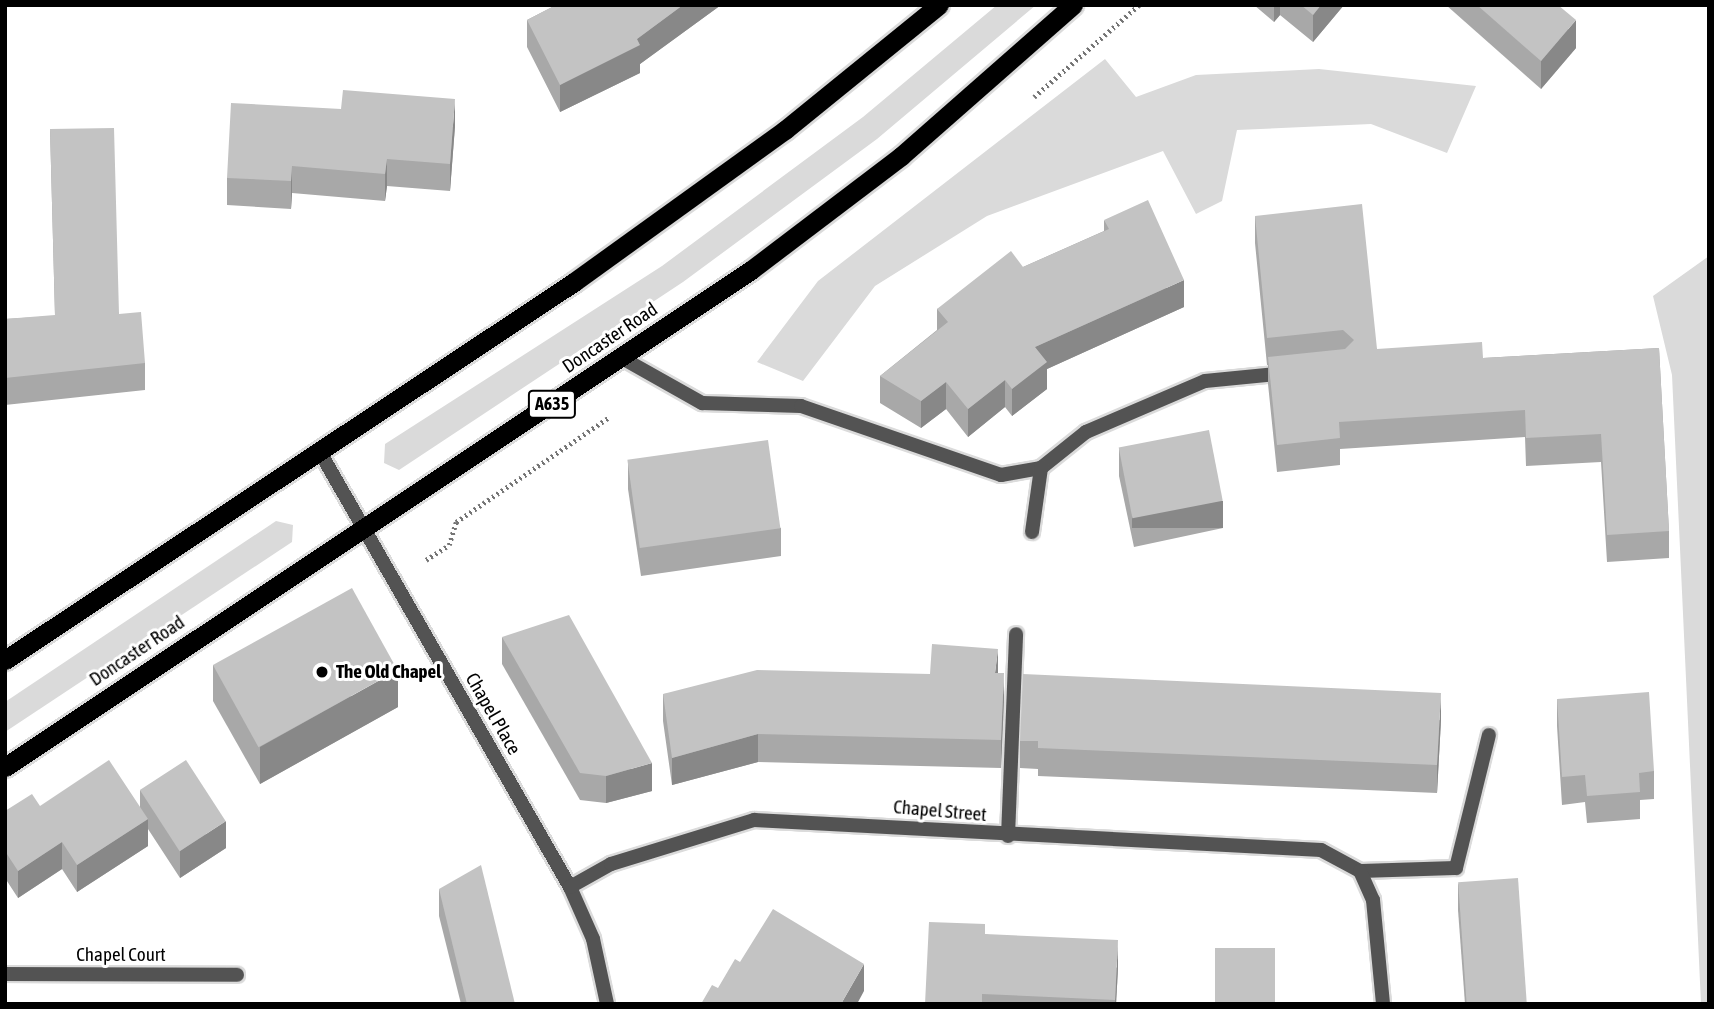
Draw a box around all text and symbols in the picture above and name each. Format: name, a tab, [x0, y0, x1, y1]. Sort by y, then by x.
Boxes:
street label: Doncaster Road	[558, 298, 662, 378]
road number: A635	[528, 390, 576, 418]
street label: Doncaster Road	[85, 611, 189, 691]
place label: The Old Chapel	[336, 661, 441, 683]
marker: The Old Chapel	[314, 664, 330, 680]
street label: Chapel Place	[460, 669, 526, 759]
street label: Chapel Street	[892, 796, 988, 826]
street label: Chapel Court	[76, 944, 166, 966]

